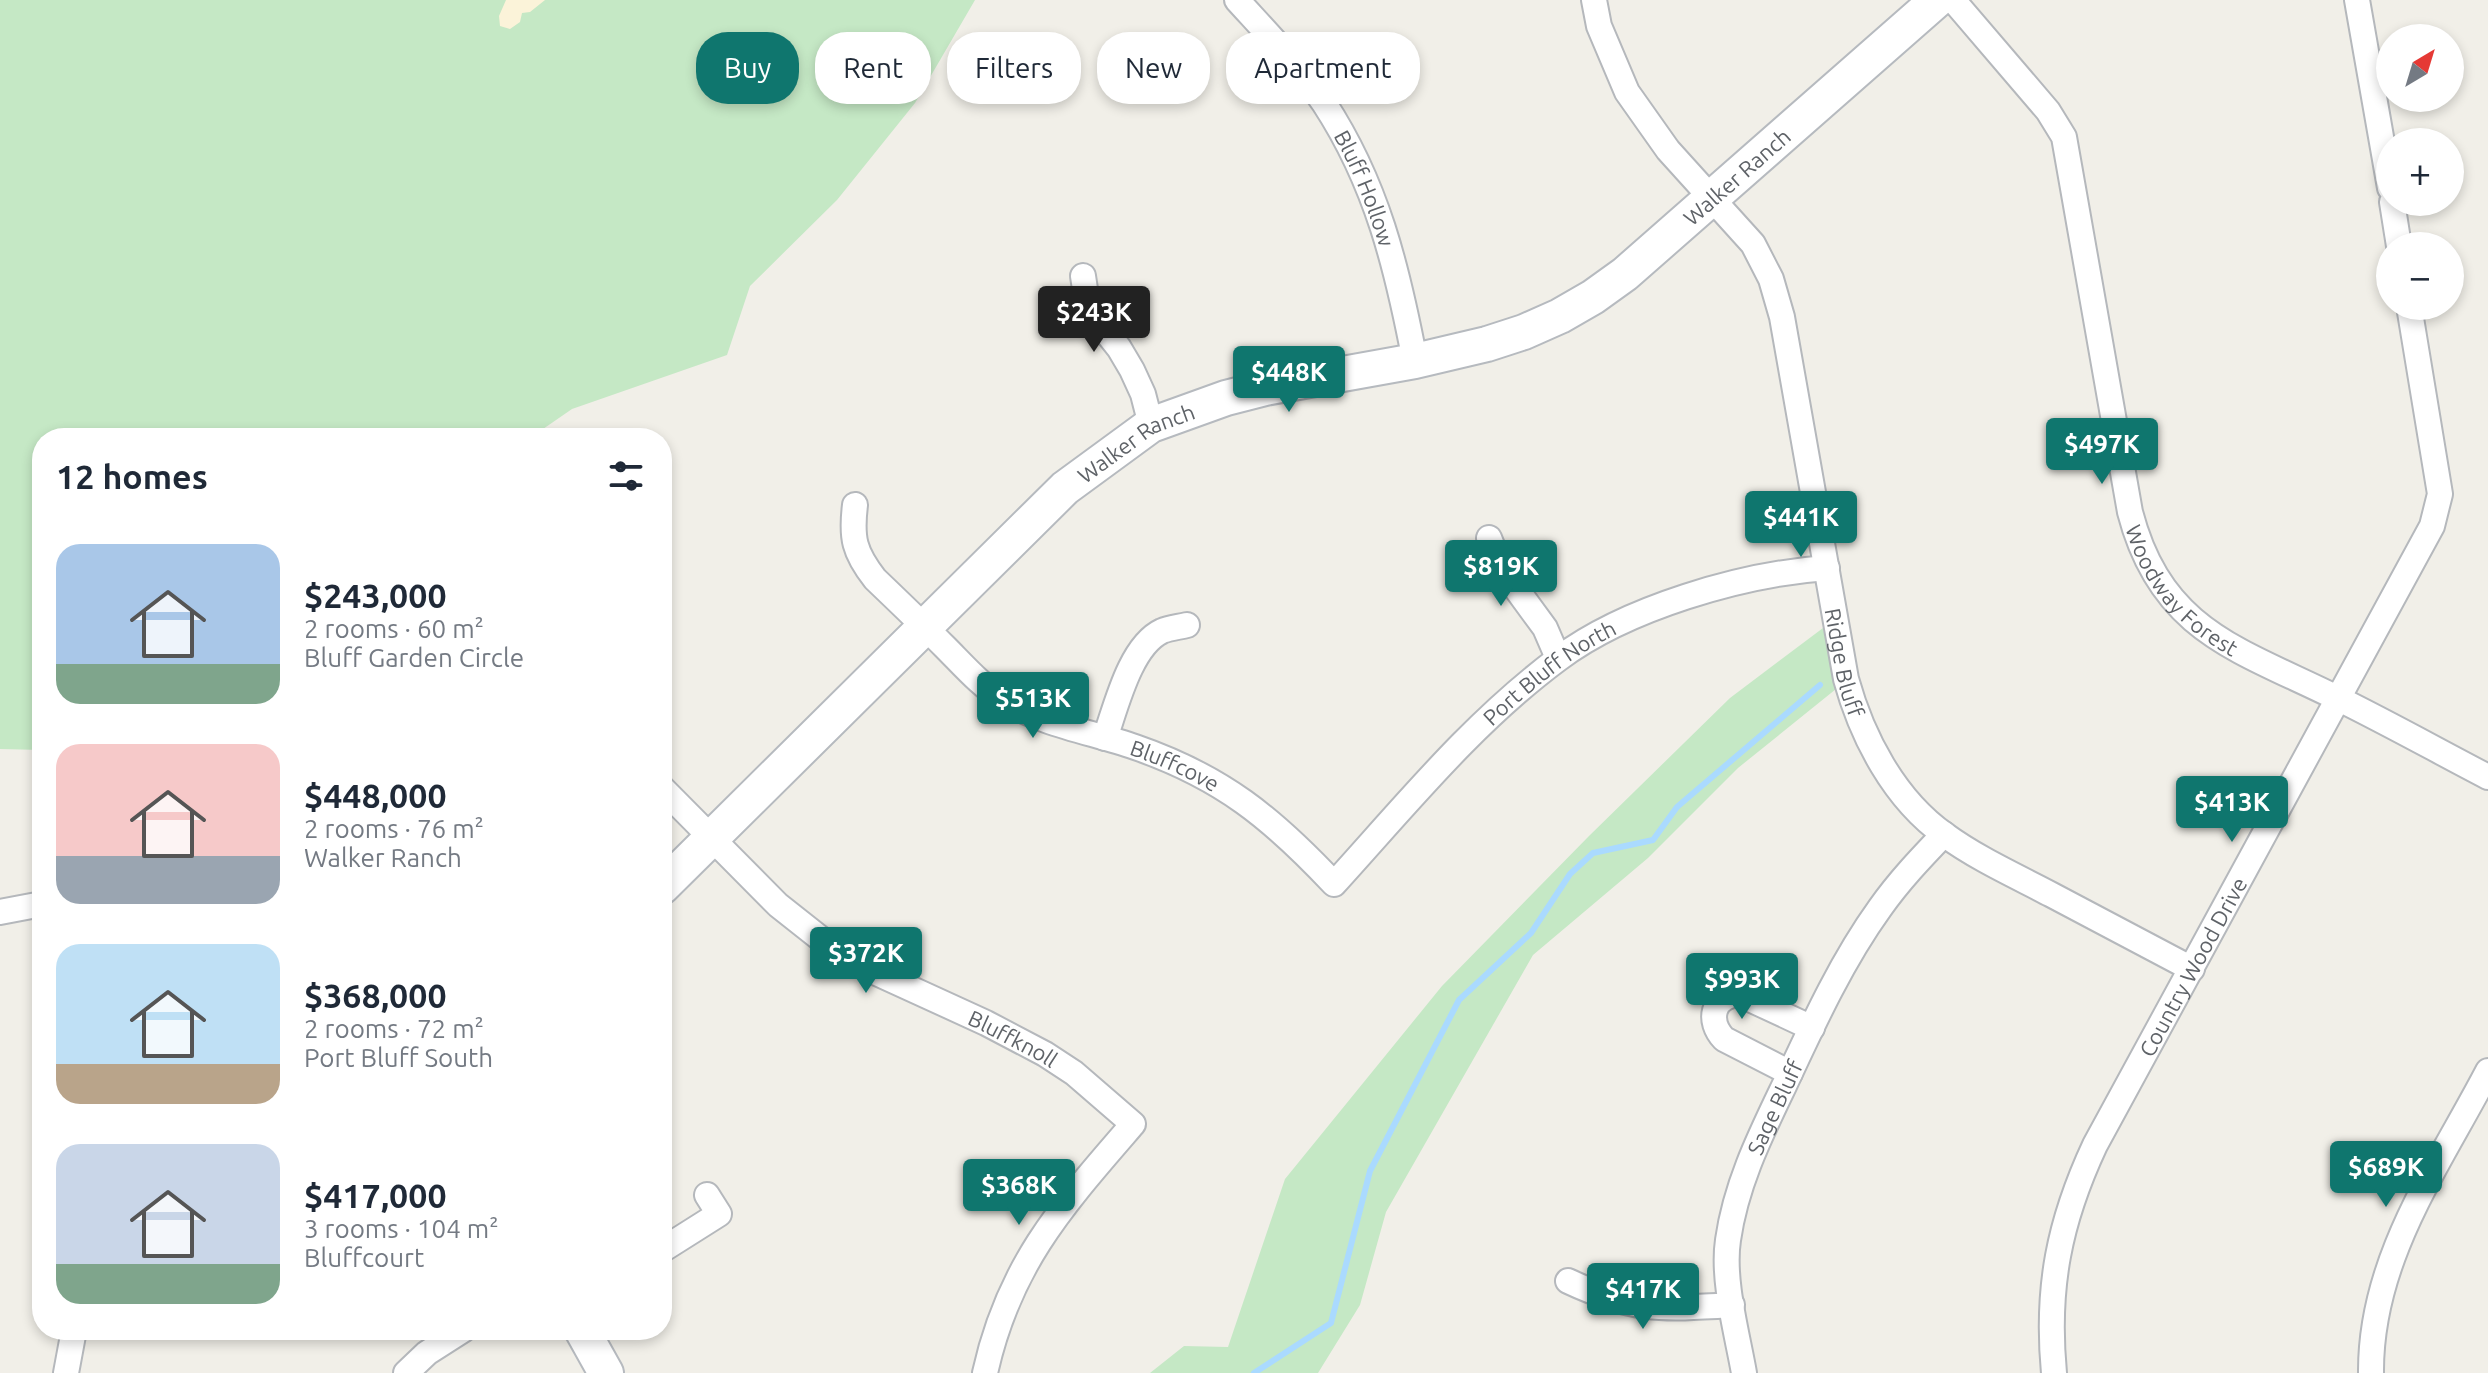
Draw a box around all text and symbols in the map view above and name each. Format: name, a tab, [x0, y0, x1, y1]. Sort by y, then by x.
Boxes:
north arrow	[2376, 24, 2464, 112]
map controls	[2376, 24, 2464, 320]
chip: Buy	[696, 32, 799, 104]
chip: Rent	[815, 32, 931, 104]
chip: Filters	[947, 32, 1081, 104]
chip: New	[1097, 32, 1210, 104]
chip: Apartment	[1226, 32, 1420, 104]
street label: Walker Ranch	[1678, 123, 1795, 230]
street label: Bluff Hollow	[1330, 125, 1400, 249]
button: +	[2376, 128, 2464, 216]
button: −	[2376, 232, 2464, 320]
pin: $243K	[1038, 286, 1150, 354]
text: $243K	[1056, 297, 1132, 326]
pin: $448K	[1233, 346, 1345, 414]
text: $448K	[1251, 357, 1327, 386]
street label: Walker Ranch	[1072, 398, 1198, 487]
pin: $497K	[2046, 418, 2158, 486]
text: $497K	[2064, 429, 2140, 458]
icon: filters	[604, 454, 648, 498]
text: 12 homes	[56, 457, 208, 495]
pin: $441K	[1745, 491, 1857, 559]
text: $441K	[1763, 502, 1839, 531]
street label: Woodway Forest	[2122, 521, 2243, 660]
pin: $819K	[1445, 540, 1557, 608]
text: $819K	[1463, 551, 1539, 580]
icon: home	[120, 576, 216, 672]
text: $243,000	[304, 576, 447, 614]
street label: Ridge Bluff	[1821, 606, 1870, 720]
text: 2 rooms · 60 m²	[304, 614, 484, 643]
street label: Port Bluff North	[1477, 614, 1620, 729]
text: Bluff Garden Circle	[304, 643, 524, 672]
pin: $513K	[977, 672, 1089, 740]
text: $513K	[995, 683, 1071, 712]
street label: Bluffcove	[1127, 734, 1224, 796]
icon: home	[120, 776, 216, 872]
text: $448,000	[304, 776, 447, 814]
pin: $413K	[2176, 776, 2288, 844]
text: $413K	[2194, 787, 2270, 816]
text: 2 rooms · 76 m²	[304, 814, 484, 843]
text: Walker Ranch	[304, 843, 462, 872]
street label: Country Wood Drive	[2133, 873, 2251, 1060]
pin: $372K	[810, 927, 922, 995]
text: $372K	[828, 938, 904, 967]
pin: $993K	[1686, 953, 1798, 1021]
text: $993K	[1704, 964, 1780, 993]
icon: home	[120, 976, 216, 1072]
text: $368,000	[304, 976, 447, 1014]
street label: Bluffknoll	[965, 1004, 1063, 1072]
text: 2 rooms · 72 m²	[304, 1014, 484, 1043]
text: Port Bluff South	[304, 1043, 493, 1072]
street label: Sage Bluff	[1742, 1055, 1807, 1158]
pin: $689K	[2330, 1141, 2442, 1209]
text: $689K	[2348, 1152, 2424, 1181]
pin: $368K	[963, 1159, 1075, 1227]
text: $368K	[981, 1170, 1057, 1199]
icon: home	[120, 1176, 216, 1272]
text: $417,000	[304, 1176, 447, 1214]
text: 3 rooms · 104 m²	[304, 1214, 499, 1243]
text: Bluffcourt	[304, 1243, 424, 1272]
pin: $417K	[1587, 1263, 1699, 1331]
text: $417K	[1605, 1274, 1681, 1303]

